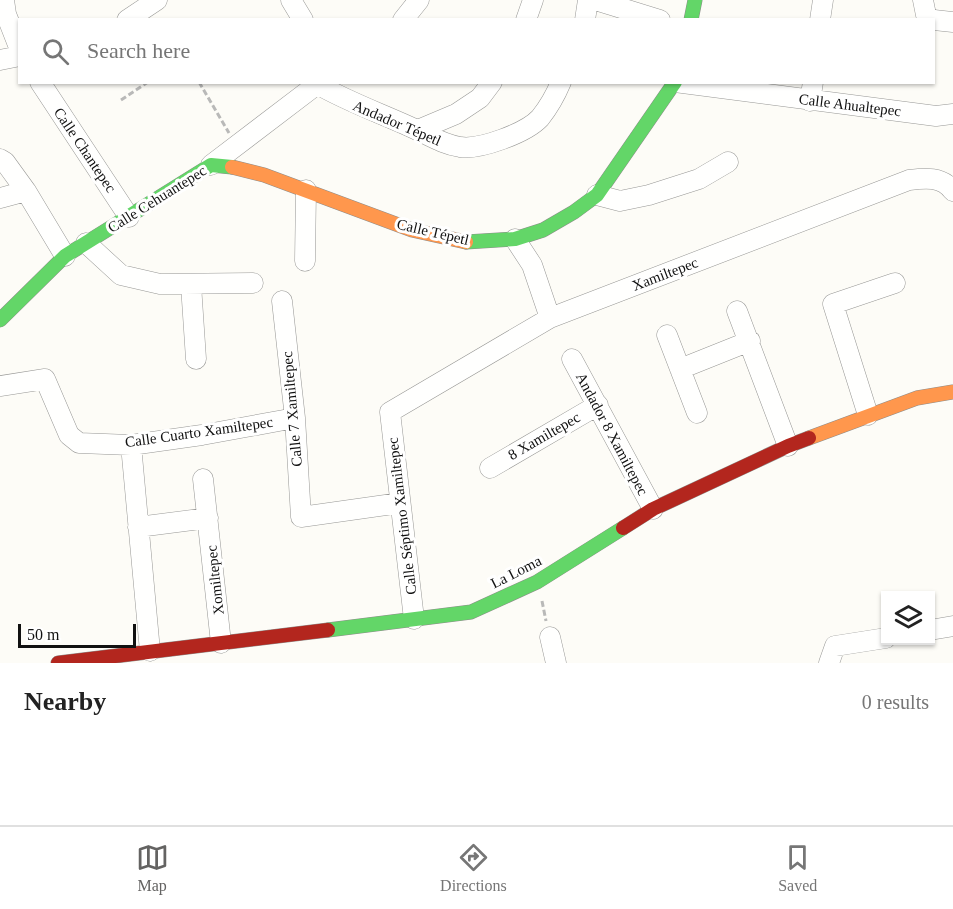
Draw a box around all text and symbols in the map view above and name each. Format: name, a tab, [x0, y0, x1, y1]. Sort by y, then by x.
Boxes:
search box	[18, 18, 935, 84]
icon: search	[39, 35, 72, 68]
text: Search here	[87, 38, 190, 63]
street label: Calle Ahualtepec	[798, 91, 902, 119]
street label: Andador Tépetl	[350, 97, 444, 149]
street label: Calle Chantepec	[51, 105, 119, 196]
street label: Calle Cehuantepec	[105, 162, 209, 236]
street label: Calle Tépetl	[395, 216, 471, 248]
street label: Xamiltepec	[630, 254, 700, 294]
street label: Calle 7 Xamiltepec	[279, 350, 305, 467]
street label: Andador 8 Xamiltepec	[573, 370, 651, 498]
street label: 8 Xamiltepec	[505, 409, 583, 463]
street label: Calle Cuarto Xamiltepec	[124, 414, 274, 450]
street label: Calle Séptimo Xamiltepec	[384, 436, 420, 596]
street label: Xomiltepec	[203, 544, 227, 616]
street label: La Loma	[488, 552, 544, 592]
map controls	[881, 591, 935, 645]
button: layers	[881, 591, 935, 645]
scale bar	[18, 621, 136, 648]
text: 50 m	[27, 626, 59, 643]
text: Nearby	[24, 687, 106, 716]
text: 0 results	[862, 691, 929, 713]
tab: Map	[136, 841, 169, 895]
tab: Directions	[440, 841, 507, 895]
tab: Saved	[778, 841, 817, 895]

